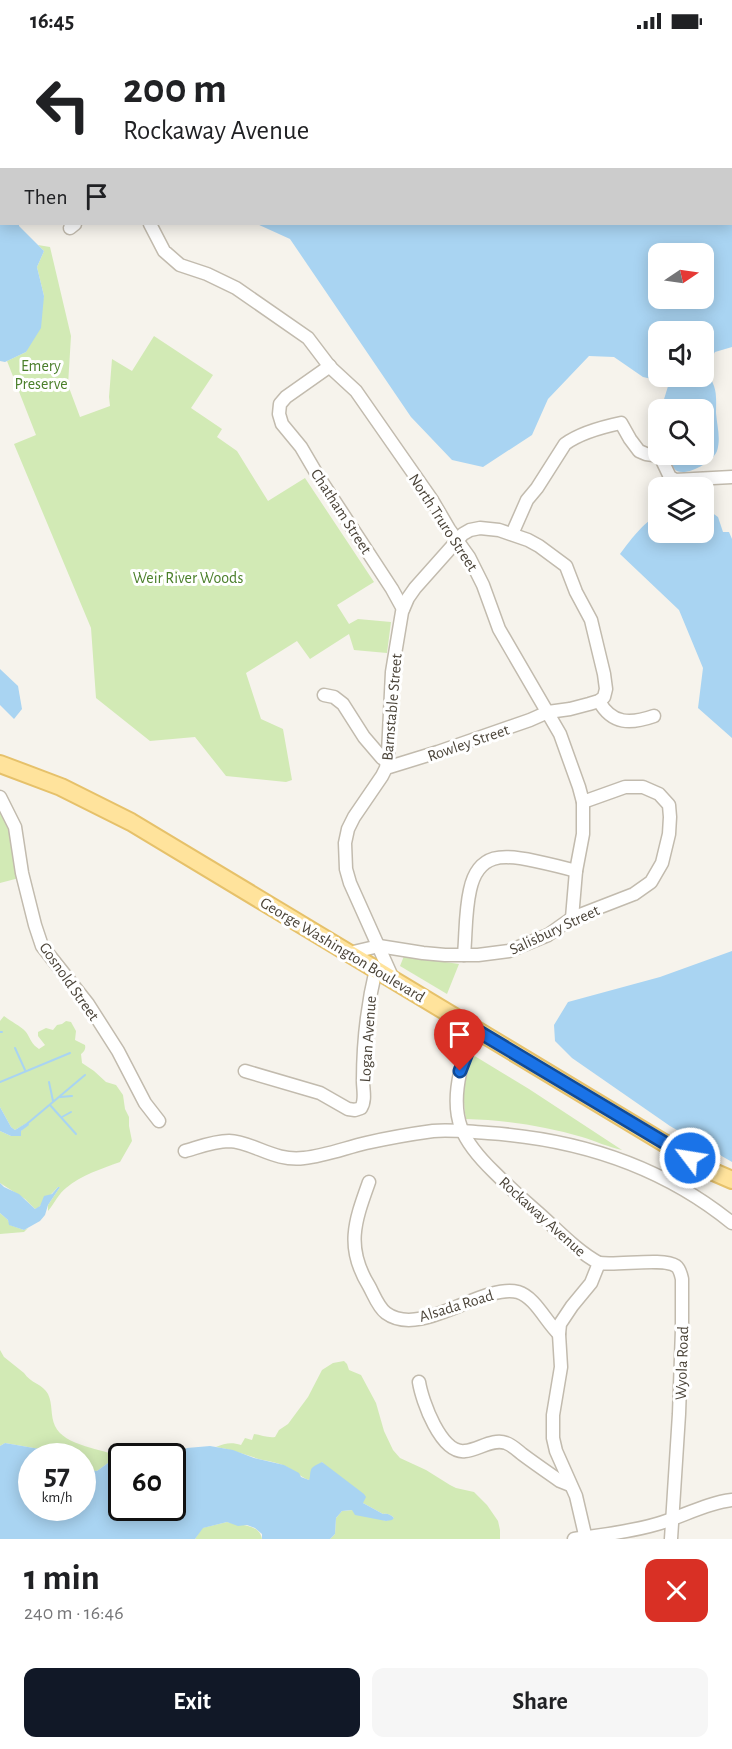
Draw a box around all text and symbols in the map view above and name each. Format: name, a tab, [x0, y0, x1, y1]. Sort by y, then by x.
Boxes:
text: 16:45	[30, 10, 74, 32]
icon: left	[24, 66, 102, 144]
text: 200 m	[123, 68, 227, 110]
text: Rockaway Avenue	[123, 117, 309, 144]
icon: arrive	[80, 180, 113, 213]
text: Then	[24, 186, 68, 208]
north arrow	[648, 243, 714, 309]
map controls	[648, 243, 714, 543]
button: sound	[648, 321, 714, 387]
park label: Emery Preserve	[14, 358, 68, 392]
button: search	[648, 399, 714, 465]
street label: Chatham Street	[308, 466, 375, 557]
street label: North Truro Street	[406, 471, 481, 574]
button: layers	[648, 477, 714, 543]
park label: Weir River Woods	[133, 570, 243, 586]
street label: Barnstable Street	[379, 653, 405, 761]
street label: Rowley Street	[425, 722, 512, 765]
street label: George Washington Boulevard	[257, 894, 428, 1005]
street label: Salisbury Street	[507, 902, 602, 959]
street label: Gosnold Street	[36, 939, 102, 1024]
street label: Logan Avenue	[357, 995, 379, 1083]
pin	[434, 1009, 485, 1071]
icon: arrive	[443, 1018, 476, 1051]
position arrow	[658, 1126, 722, 1190]
street label: Rockaway Avenue	[495, 1174, 589, 1260]
street label: Alsada Road	[417, 1287, 495, 1325]
street label: Wyola Road	[673, 1326, 692, 1400]
speed limit sign: 60	[108, 1443, 186, 1521]
text: 57	[44, 1460, 70, 1490]
text: km/h	[42, 1490, 72, 1505]
button: close	[645, 1559, 708, 1622]
text: 1 min	[24, 1560, 100, 1596]
text: 240 m · 16:46	[24, 1603, 124, 1623]
button: Exit	[24, 1668, 360, 1737]
button: Share	[372, 1668, 708, 1737]

